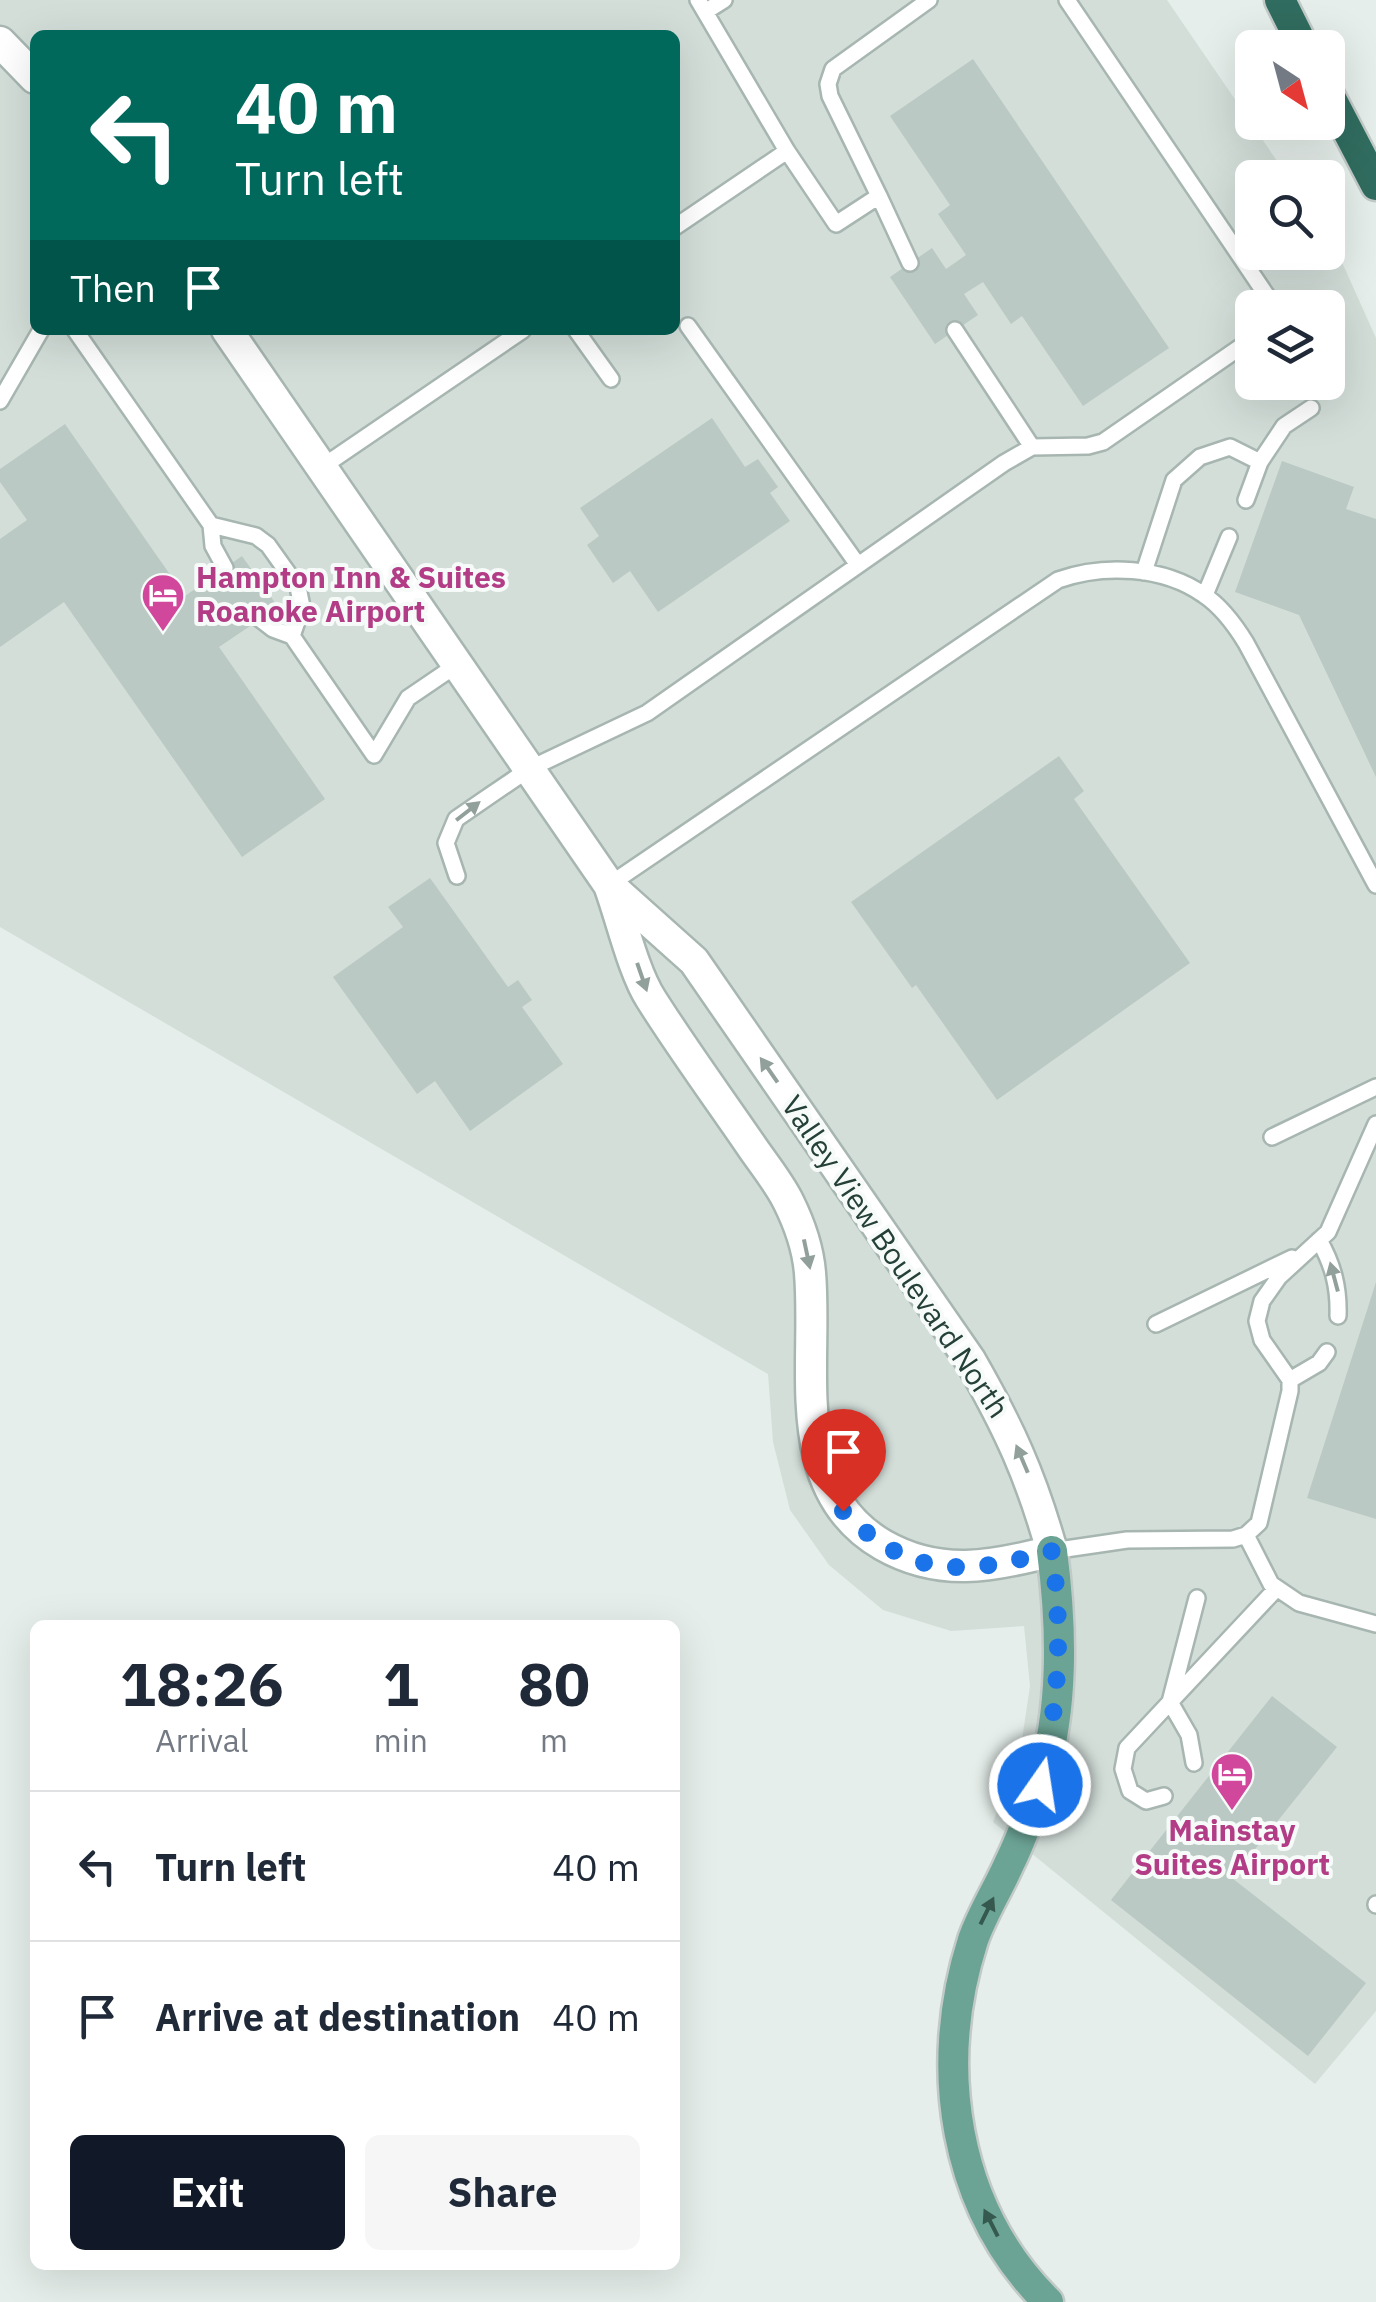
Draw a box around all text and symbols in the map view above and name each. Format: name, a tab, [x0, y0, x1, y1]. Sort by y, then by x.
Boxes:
north arrow	[1235, 30, 1345, 140]
map controls	[1235, 30, 1345, 400]
text: 40 m	[235, 61, 398, 152]
icon: left	[70, 70, 200, 200]
text: Turn left	[235, 149, 404, 207]
button: search	[1235, 160, 1345, 270]
icon: arrive	[176, 260, 231, 315]
text: Then	[70, 263, 156, 312]
button: layers	[1235, 290, 1345, 400]
place label: Hampton Inn & Suites Roanoke Airport	[196, 557, 506, 630]
hotel icon: Hampton Inn & Suites Roanoke Airport	[140, 572, 186, 633]
one-way arrow	[455, 801, 481, 822]
one-way arrow	[635, 962, 650, 992]
one-way arrow	[760, 1056, 779, 1083]
street label: Valley View Boulevard North	[774, 1088, 1019, 1425]
one-way arrow	[799, 1239, 815, 1270]
one-way arrow	[1326, 1261, 1342, 1292]
pin	[801, 1409, 886, 1512]
icon: arrive	[816, 1424, 871, 1479]
one-way arrow	[1014, 1444, 1030, 1474]
text: 18:26	[120, 1644, 284, 1723]
text: 1	[383, 1644, 419, 1723]
text: 80	[518, 1644, 590, 1723]
text: Arrival	[155, 1719, 249, 1761]
text: min	[374, 1719, 428, 1761]
text: m	[540, 1719, 568, 1761]
position arrow	[988, 1733, 1092, 1837]
hotel icon: Mainstay Suites Airport	[1209, 1751, 1255, 1812]
place label: Mainstay Suites Airport	[1134, 1810, 1330, 1883]
icon: left	[70, 1839, 125, 1894]
text: Turn left	[155, 1842, 306, 1891]
text: 40 m	[552, 1842, 640, 1891]
one-way arrow	[978, 1896, 995, 1925]
icon: arrive	[70, 1989, 125, 2044]
text: Arrive at destination	[155, 1992, 520, 2041]
text: 40 m	[552, 1992, 640, 2041]
button: Exit	[70, 2135, 345, 2250]
button: Share	[365, 2135, 640, 2250]
one-way arrow	[983, 2209, 1000, 2238]

